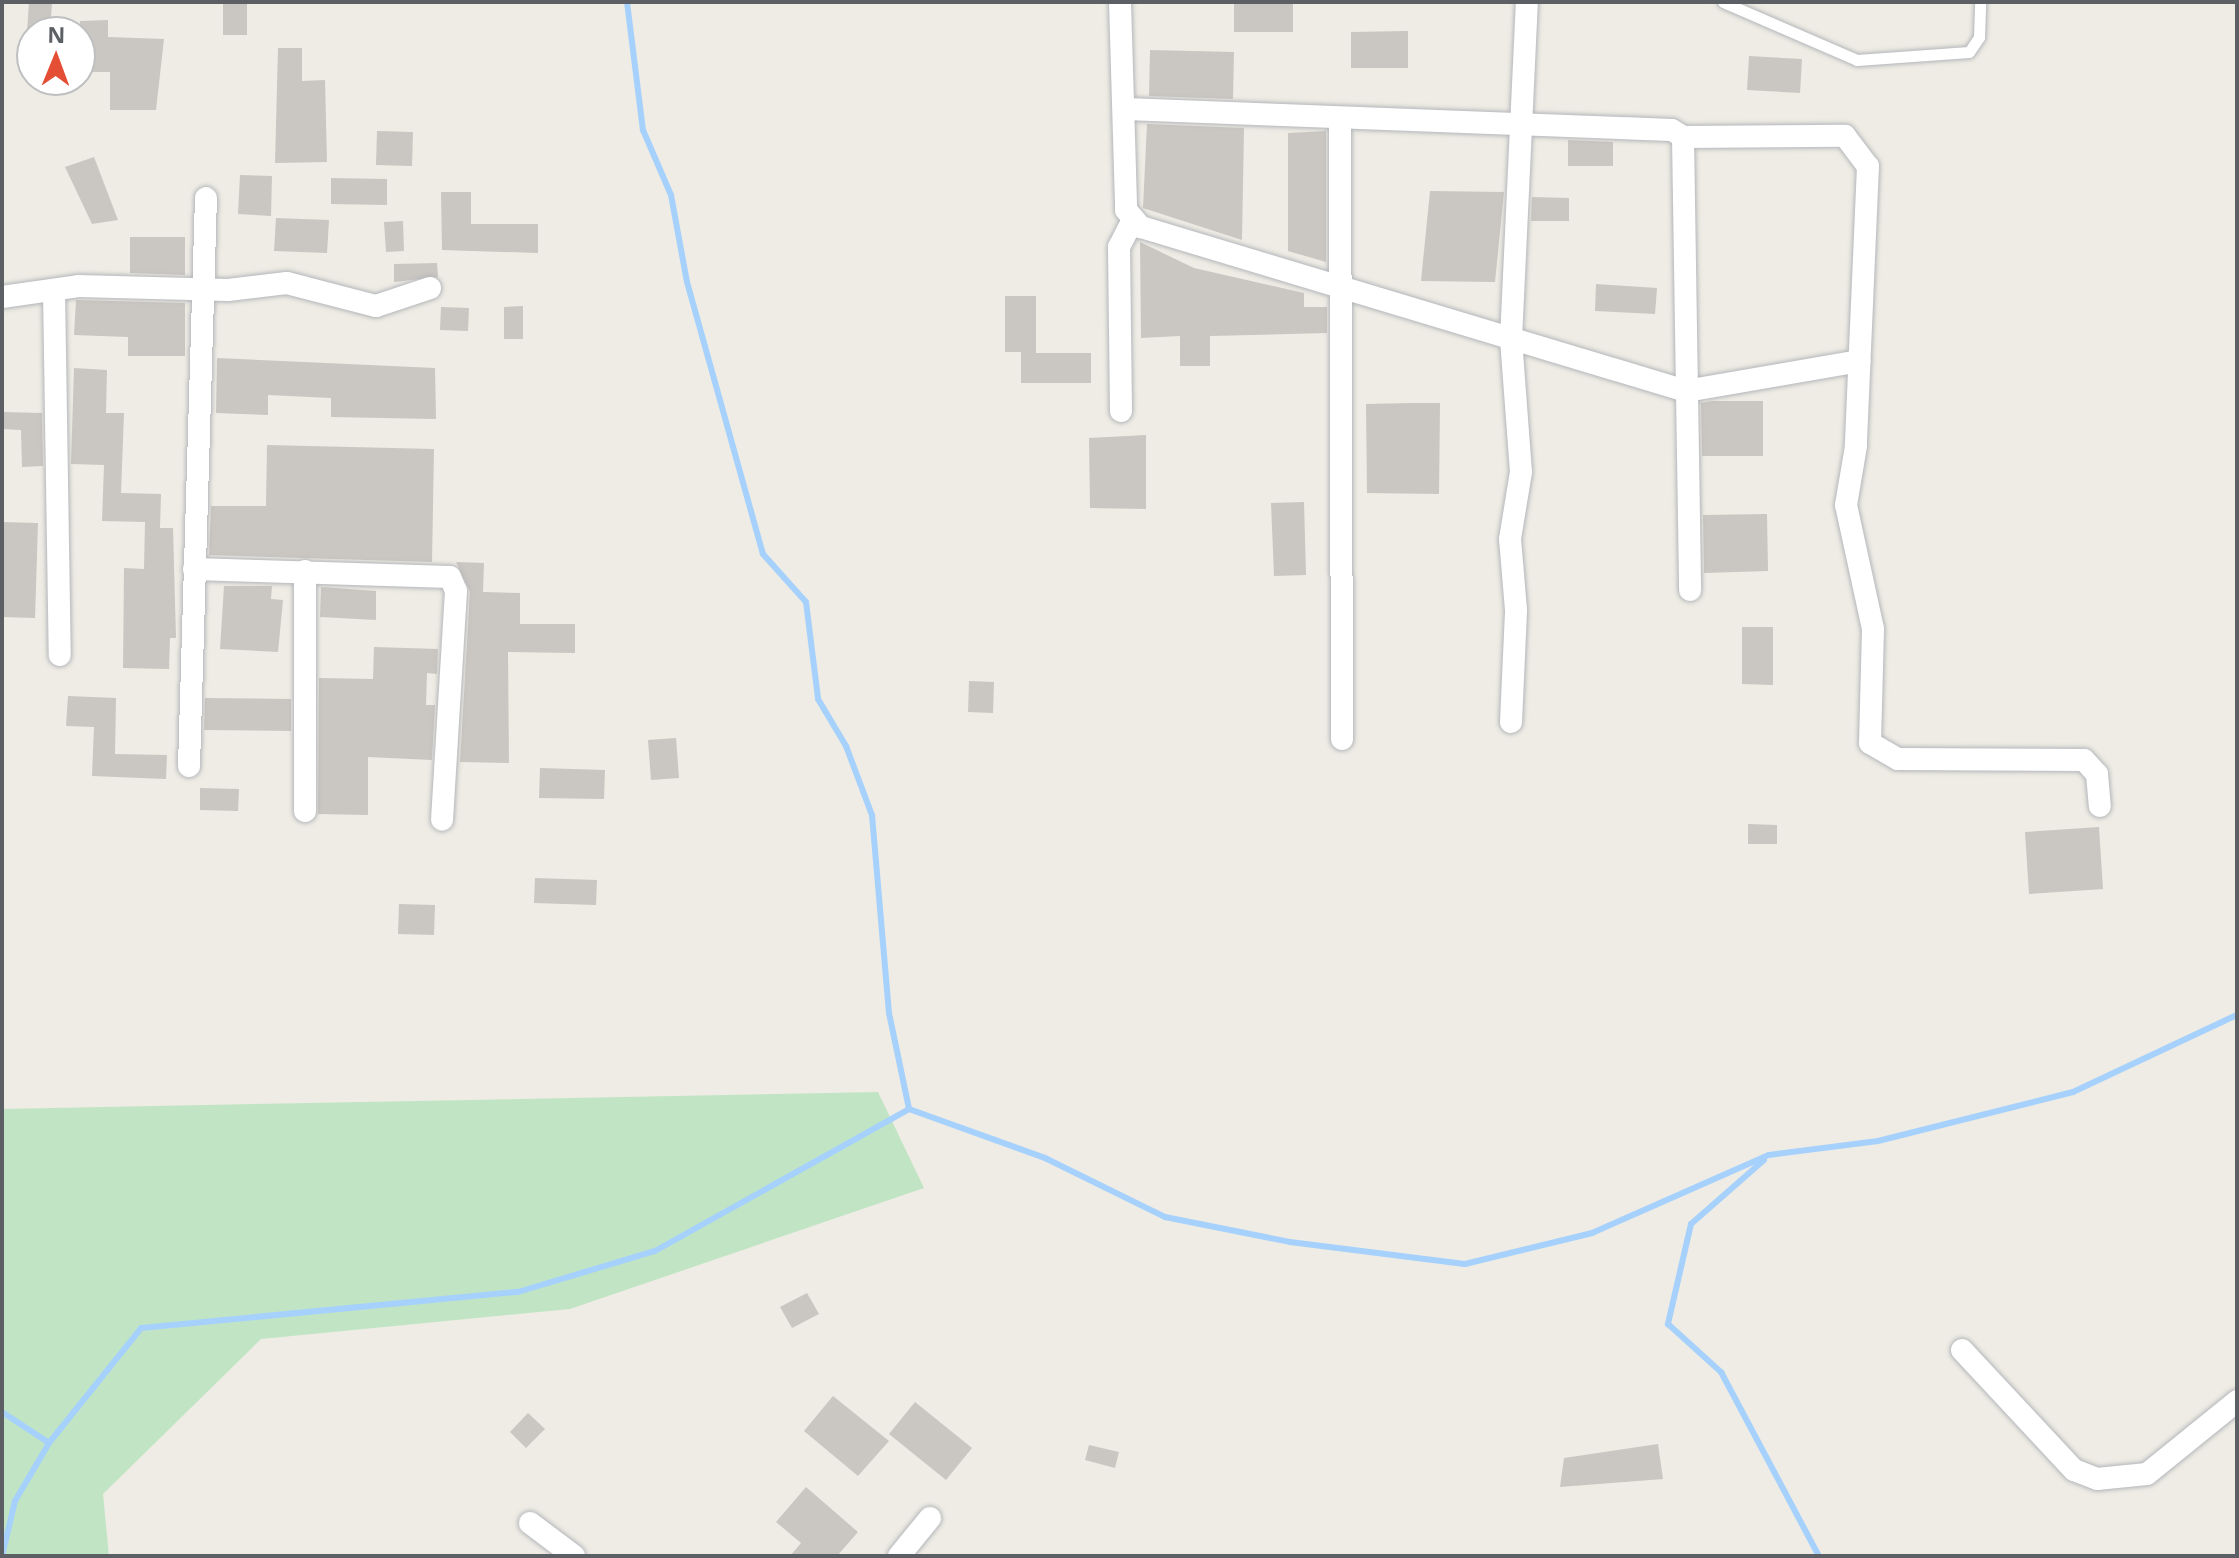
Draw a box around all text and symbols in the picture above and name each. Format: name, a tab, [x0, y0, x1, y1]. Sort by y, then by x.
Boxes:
north arrow	[16, 16, 96, 96]
text: N	[47, 19, 66, 49]

